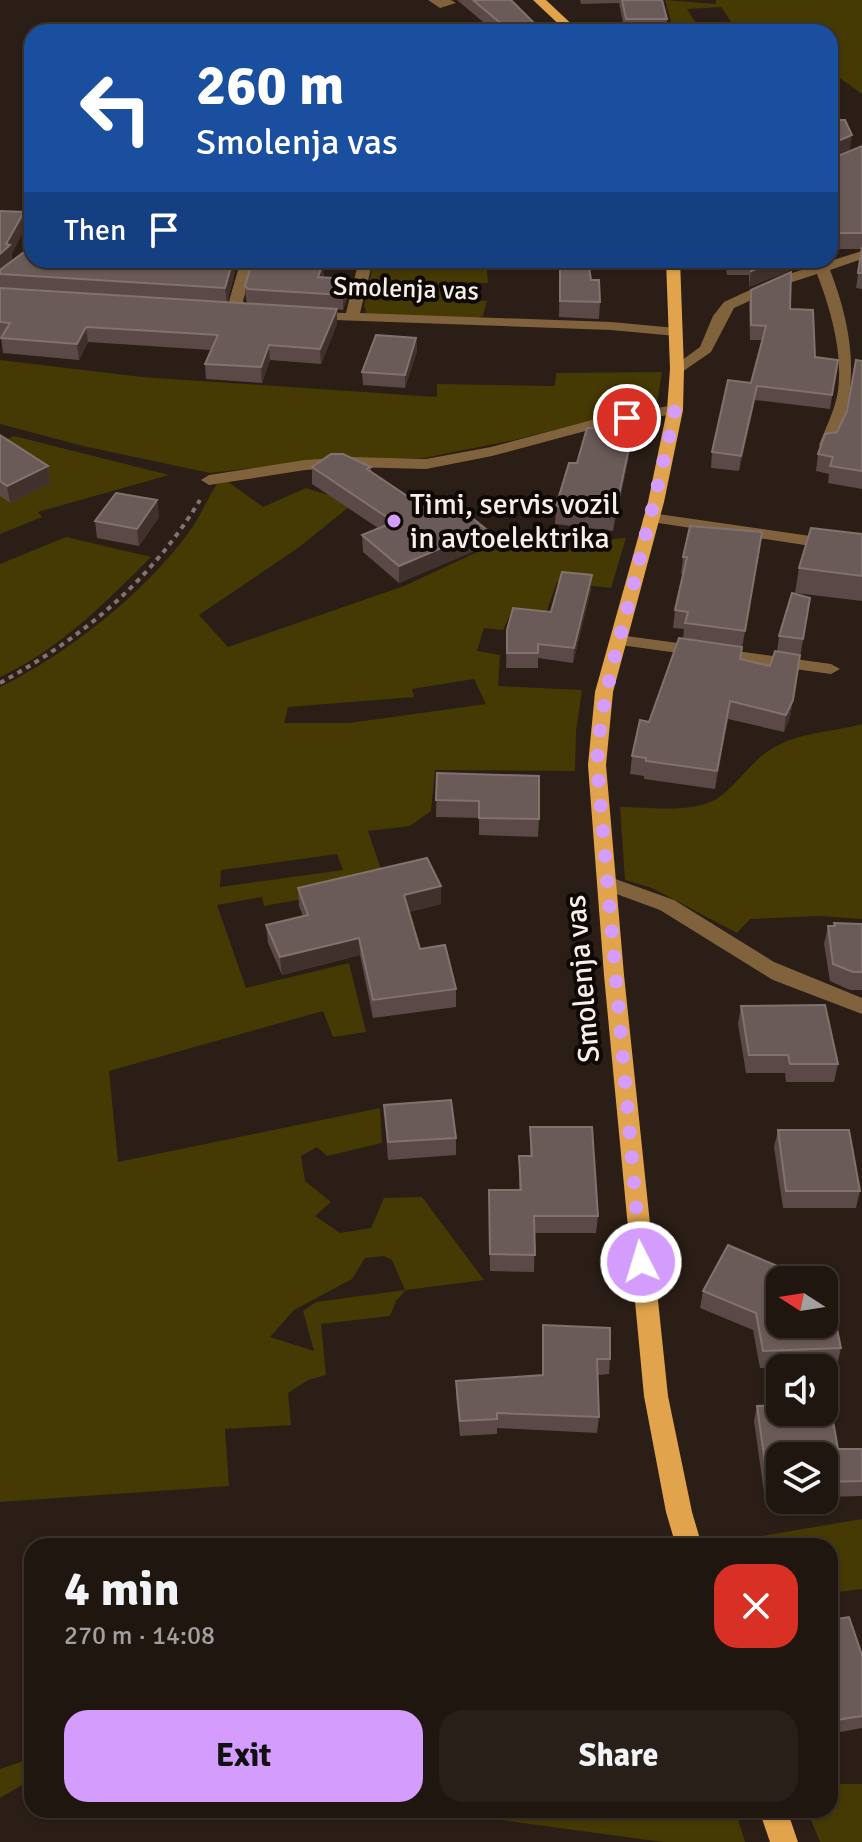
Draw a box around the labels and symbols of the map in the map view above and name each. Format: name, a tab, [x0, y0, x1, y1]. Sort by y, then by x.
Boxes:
street label: Smolenja vas	[333, 270, 479, 308]
pin	[593, 384, 661, 452]
place label: Timi, servis vozil in avtoelektrika	[410, 486, 619, 557]
marker: Timi, servis vozil in avtoelektrika	[385, 512, 403, 530]
street label: Smolenja vas	[557, 894, 608, 1064]
position arrow	[599, 1220, 683, 1304]
north arrow	[766, 1266, 838, 1338]

